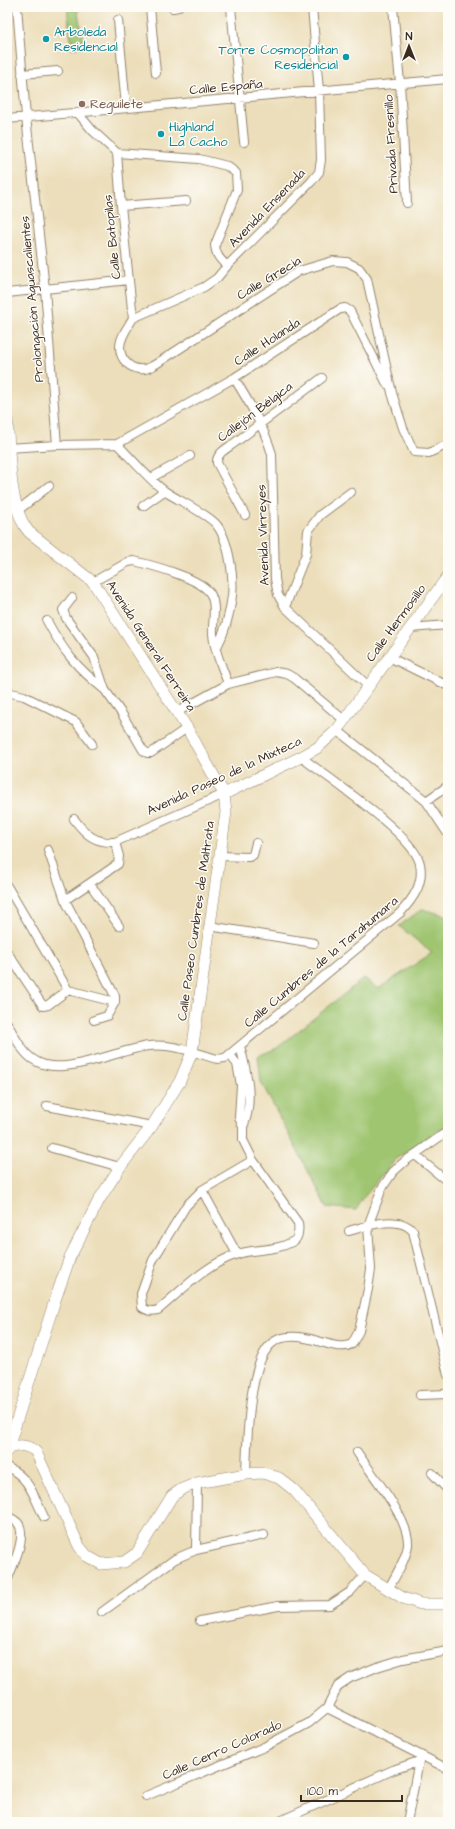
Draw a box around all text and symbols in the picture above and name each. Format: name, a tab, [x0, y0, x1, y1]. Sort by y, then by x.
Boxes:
place label: Arboleda Residencial	[54, 23, 118, 56]
north arrow	[389, 26, 429, 66]
text: N	[406, 29, 413, 44]
marker: Arboleda Residencial	[41, 34, 51, 44]
place label: Torre Cosmopolitan Residencial	[219, 41, 338, 74]
marker: Torre Cosmopolitan Residencial	[341, 52, 351, 62]
street label: Calle España	[189, 75, 264, 99]
street label: Privada Fresnillo	[379, 93, 403, 194]
place label: Reguilete	[90, 95, 143, 114]
marker: Reguilete	[77, 99, 87, 109]
place label: Highland La Cacho	[169, 118, 228, 151]
marker: Highland La Cacho	[156, 129, 166, 139]
street label: Avenida Ensenada	[225, 164, 310, 251]
street label: Calle Batopilas	[99, 193, 125, 280]
street label: Prolongación Aguascalientes	[16, 214, 49, 383]
street label: Calle Grecia	[233, 252, 305, 304]
street label: Calle Holanda	[230, 314, 304, 370]
street label: Callejón Bélgica	[214, 377, 297, 447]
street label: Avenida Virreyes	[252, 484, 275, 586]
street label: Avenida General Ferreira	[102, 577, 200, 715]
street label: Calle Hermosillo	[362, 580, 431, 665]
street label: Avenida Paseo de la Mixteca	[144, 732, 305, 820]
street label: Calle Paseo Cumbres de Maltrata	[173, 820, 219, 1022]
street label: Calle Cumbres de la Tarahumara	[240, 892, 402, 1032]
street label: Calle Cerro Colorado	[159, 1715, 285, 1784]
scale bar	[301, 1777, 402, 1803]
text: 100 m	[307, 1783, 338, 1800]

